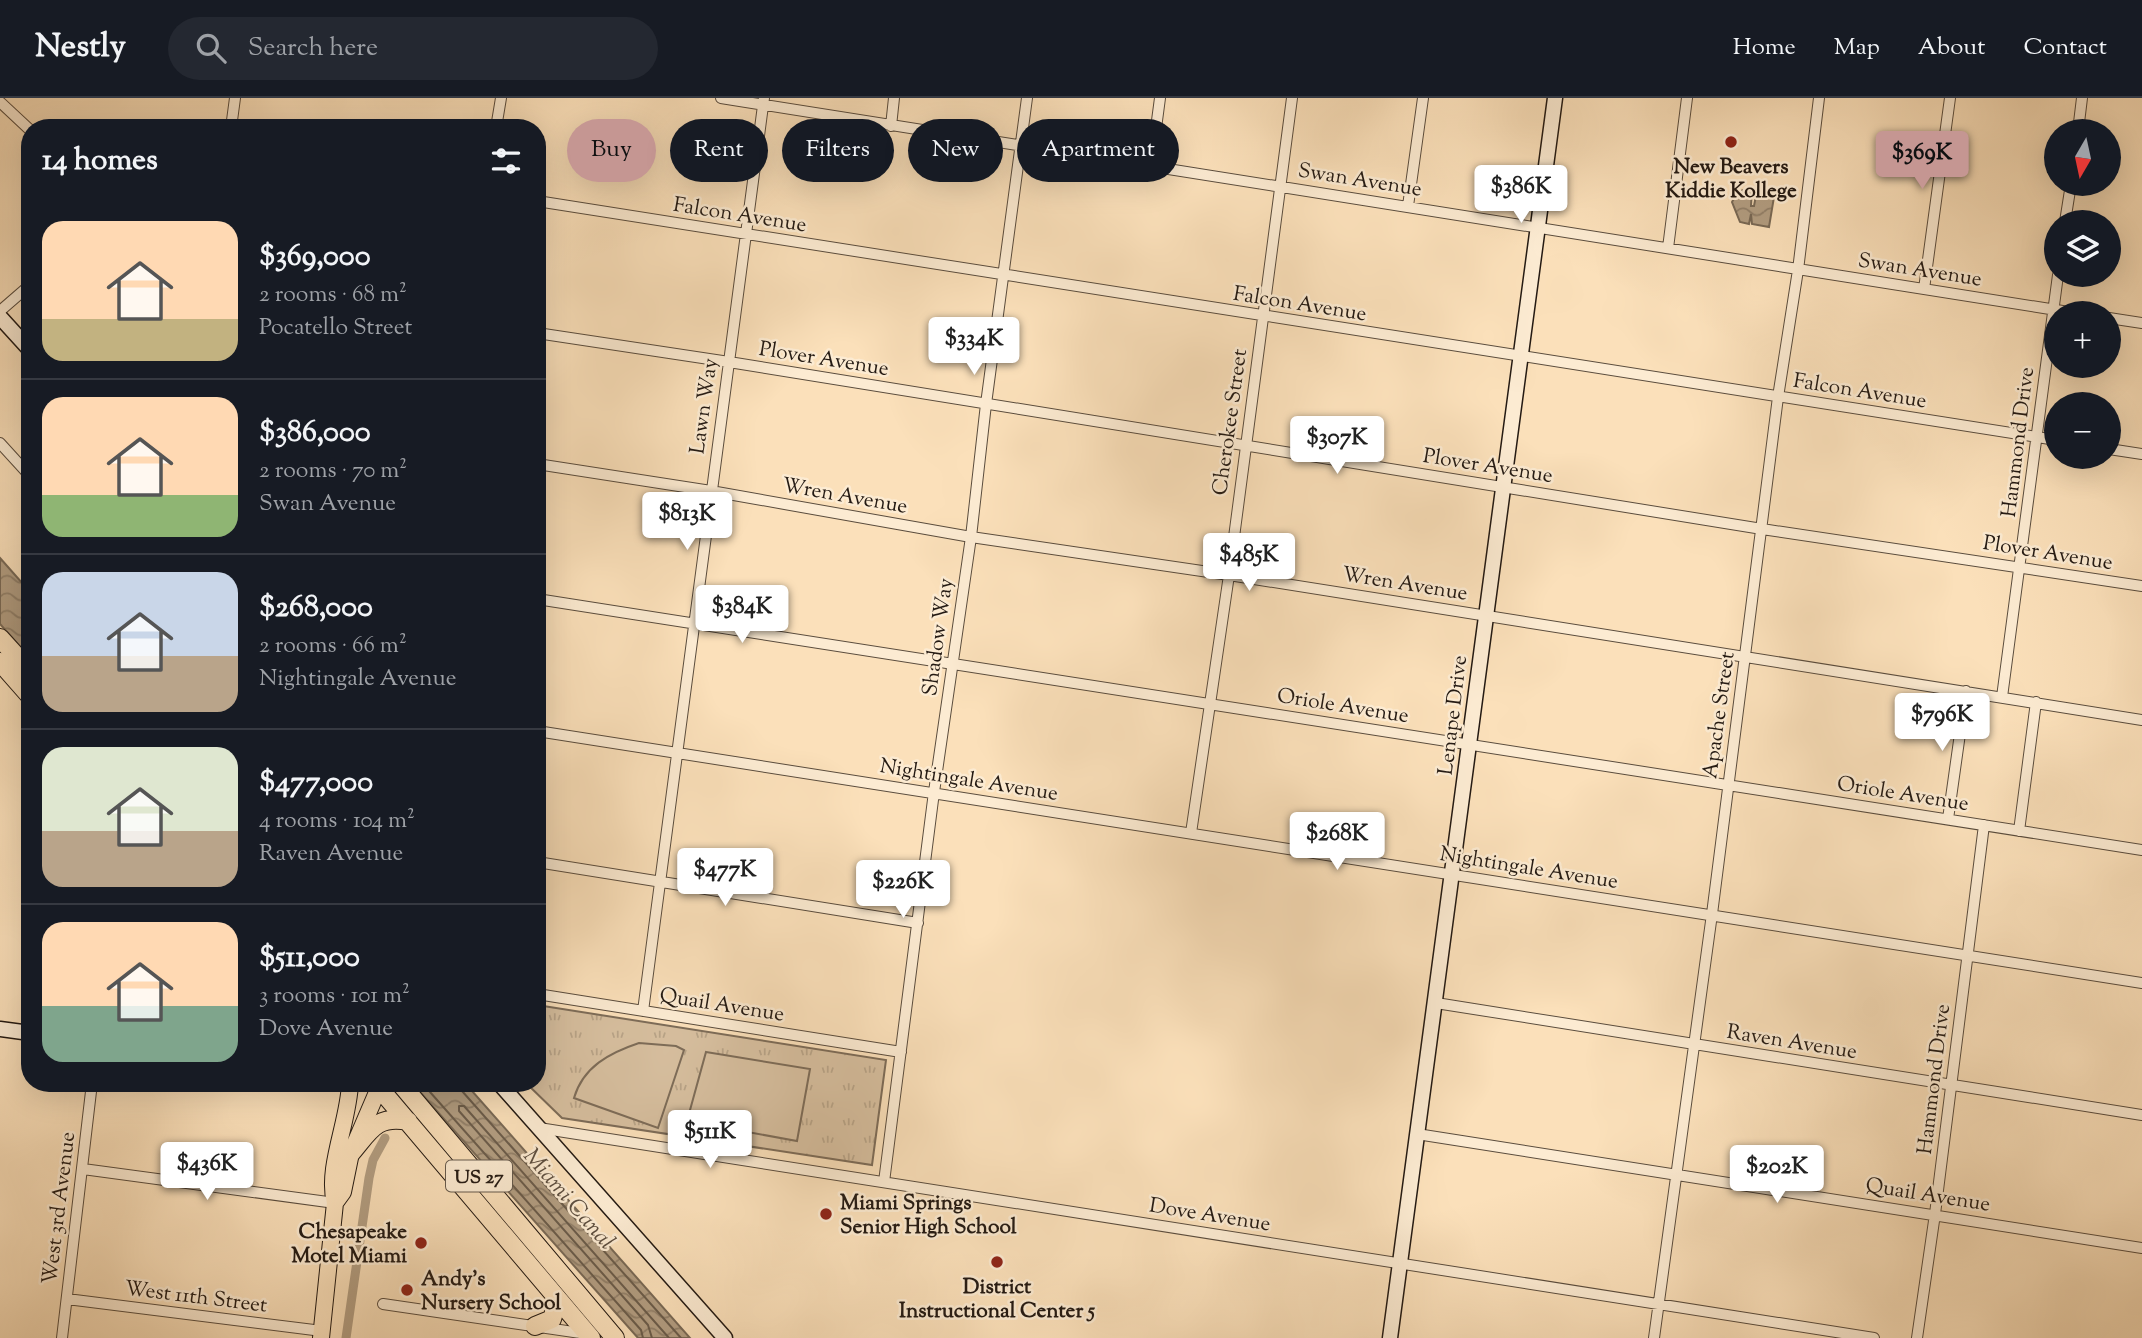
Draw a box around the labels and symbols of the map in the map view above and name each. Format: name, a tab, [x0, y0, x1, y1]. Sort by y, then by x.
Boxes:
north arrow	[2044, 119, 2121, 196]
pin: $369K	[1873, 132, 1971, 191]
marker: New Beavers Kiddie Kollege	[1723, 134, 1739, 150]
place label: New Beavers Kiddie Kollege	[1665, 153, 1797, 207]
street label: Swan Avenue	[1296, 156, 1424, 206]
pin: $386K	[1472, 166, 1570, 225]
street label: Falcon Avenue	[671, 191, 809, 241]
street label: Swan Avenue	[1856, 246, 1984, 296]
street label: Falcon Avenue	[1231, 280, 1369, 330]
pin: $334K	[925, 317, 1023, 377]
street label: Plover Avenue	[757, 335, 891, 385]
street label: Cherokee Street	[1206, 347, 1256, 497]
street label: Lawn Way	[683, 356, 727, 456]
street label: Hammond Drive	[1995, 365, 2043, 519]
street label: Falcon Avenue	[1791, 367, 1929, 417]
pin: $307K	[1288, 416, 1386, 476]
street label: Plover Avenue	[1421, 442, 1555, 492]
street label: Wren Avenue	[780, 471, 910, 523]
pin: $813K	[638, 492, 736, 552]
street label: Plover Avenue	[1981, 529, 2115, 579]
pin: $485K	[1200, 533, 1298, 593]
street label: Wren Avenue	[1340, 560, 1470, 610]
street label: Shadow Way	[916, 576, 962, 698]
pin: $384K	[693, 586, 791, 645]
street label: Apache Street	[1696, 650, 1744, 781]
street label: Lenape Drive	[1432, 653, 1476, 777]
street label: Oriole Avenue	[1275, 682, 1411, 732]
pin: $796K	[1893, 694, 1991, 753]
street label: Nightingale Avenue	[877, 752, 1060, 810]
street label: Oriole Avenue	[1835, 770, 1971, 820]
pin: $268K	[1288, 812, 1386, 872]
street label: Nightingale Avenue	[1437, 840, 1620, 898]
pin: $477K	[676, 848, 774, 908]
pin: $226K	[854, 860, 952, 920]
street label: Quail Avenue	[657, 981, 786, 1031]
street label: Hammond Drive	[1911, 1002, 1959, 1156]
street label: Raven Avenue	[1724, 1018, 1859, 1068]
pin: $511K	[661, 1110, 759, 1170]
street label: West 3rd Avenue	[36, 1130, 84, 1286]
water label: Miami Canal	[514, 1141, 622, 1258]
pin: $436K	[158, 1142, 256, 1202]
pin: $202K	[1728, 1146, 1826, 1205]
road number: US 27	[446, 1160, 512, 1192]
street label: Quail Avenue	[1863, 1171, 1992, 1221]
place label: Miami Springs Senior High School	[840, 1189, 1017, 1243]
street label: Dove Avenue	[1147, 1192, 1272, 1240]
marker: Miami Springs Senior High School	[818, 1206, 834, 1222]
place label: Chesapeake Motel Miami	[291, 1218, 407, 1272]
marker: Chesapeake Motel Miami	[413, 1235, 429, 1251]
marker: District Instructional Center 5	[989, 1254, 1005, 1270]
place label: Andy's Nursery School	[421, 1265, 561, 1319]
place label: District Instructional Center 5	[899, 1273, 1096, 1327]
street label: West 11th Street	[123, 1274, 269, 1322]
marker: Andy's Nursery School	[399, 1282, 415, 1298]

